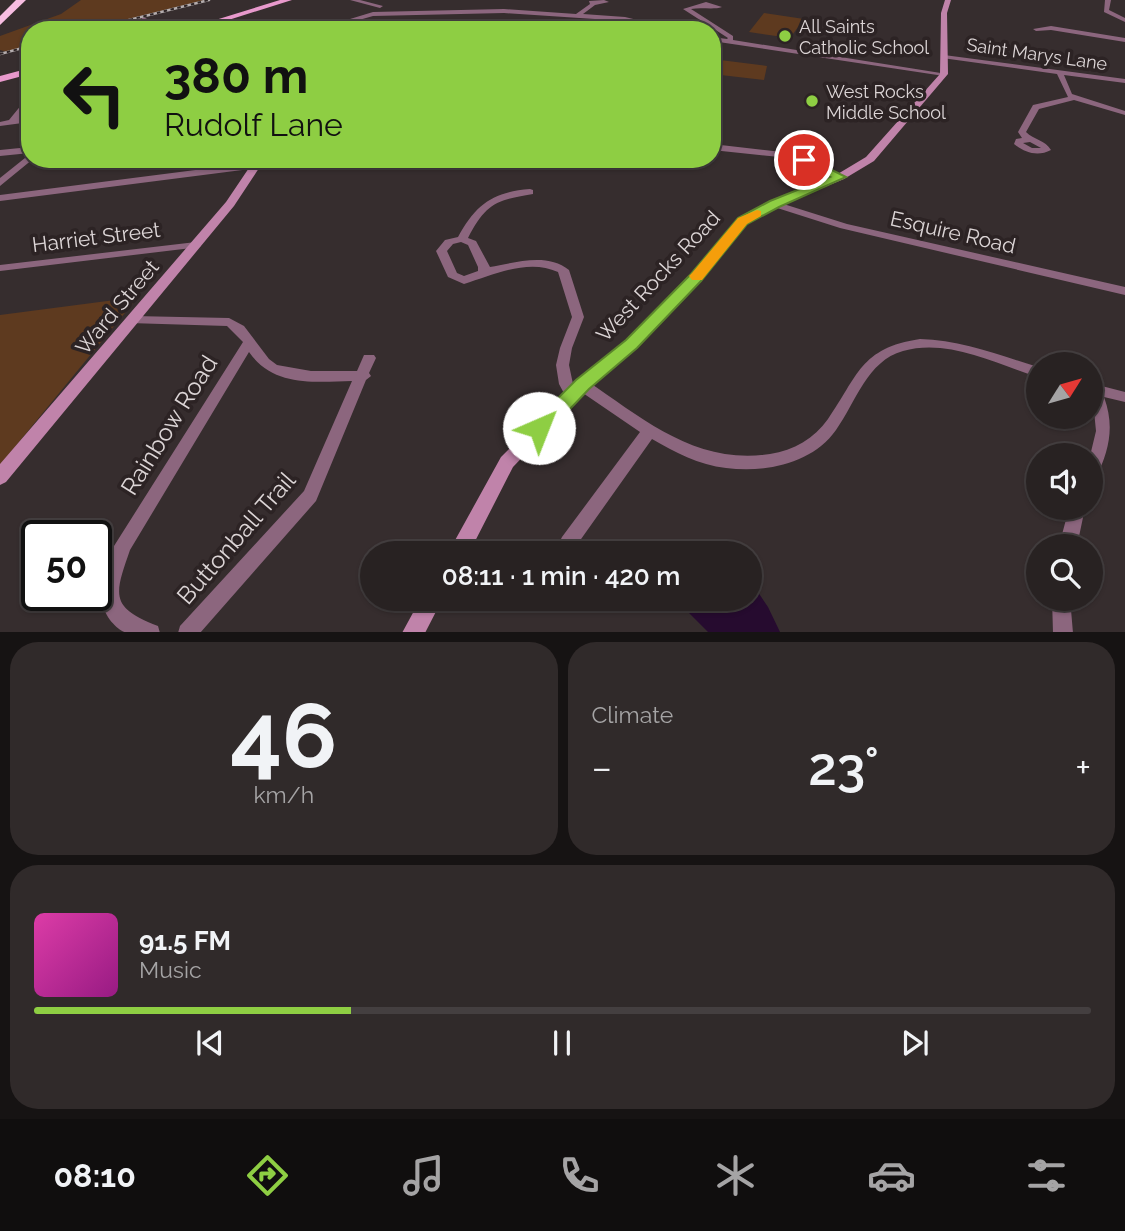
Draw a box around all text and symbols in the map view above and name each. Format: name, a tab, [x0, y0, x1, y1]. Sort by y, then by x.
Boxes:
place label: All Saints Catholic School	[799, 16, 929, 58]
marker: All Saints Catholic School	[777, 28, 793, 44]
street label: Saint Marys Lane	[965, 34, 1109, 74]
text: 380 m	[164, 47, 308, 104]
icon: left	[49, 49, 140, 140]
place label: West Rocks Middle School	[826, 81, 946, 123]
marker: West Rocks Middle School	[804, 93, 820, 109]
text: Rudolf Lane	[164, 106, 343, 143]
pin	[774, 130, 834, 190]
icon: arrive	[785, 141, 823, 179]
street label: West Rocks Road	[591, 205, 725, 347]
street label: Esquire Road	[888, 205, 1018, 259]
street label: Harriet Street	[30, 217, 162, 257]
street label: Ward Street	[70, 255, 164, 359]
street label: Rainbow Road	[115, 350, 223, 500]
north arrow	[1026, 352, 1102, 429]
map controls	[1026, 352, 1103, 611]
position arrow	[502, 391, 576, 465]
button: sound	[1026, 443, 1103, 520]
street label: Buttonball Trail	[171, 466, 302, 610]
speed limit sign: 50	[21, 520, 112, 611]
button: search	[1026, 534, 1103, 611]
text: 08:11 · 1 min · 420 m	[442, 561, 680, 591]
text: 46	[230, 682, 337, 789]
text: Climate	[592, 701, 673, 728]
text: 23°	[808, 736, 879, 797]
text: −	[592, 745, 612, 790]
text: +	[1075, 745, 1091, 790]
text: km/h	[253, 781, 314, 808]
text: 91.5 FM	[139, 926, 231, 956]
text: Music	[139, 956, 202, 983]
icon: previous	[191, 1024, 229, 1062]
icon: pause	[543, 1024, 581, 1062]
icon: next	[896, 1024, 934, 1062]
icon: directions	[243, 1151, 292, 1200]
icon: music	[399, 1151, 448, 1200]
icon: phone	[555, 1151, 604, 1200]
icon: climate	[711, 1151, 760, 1200]
icon: car	[867, 1151, 916, 1200]
icon: filters	[1022, 1151, 1071, 1200]
text: 08:10	[53, 1157, 136, 1194]

